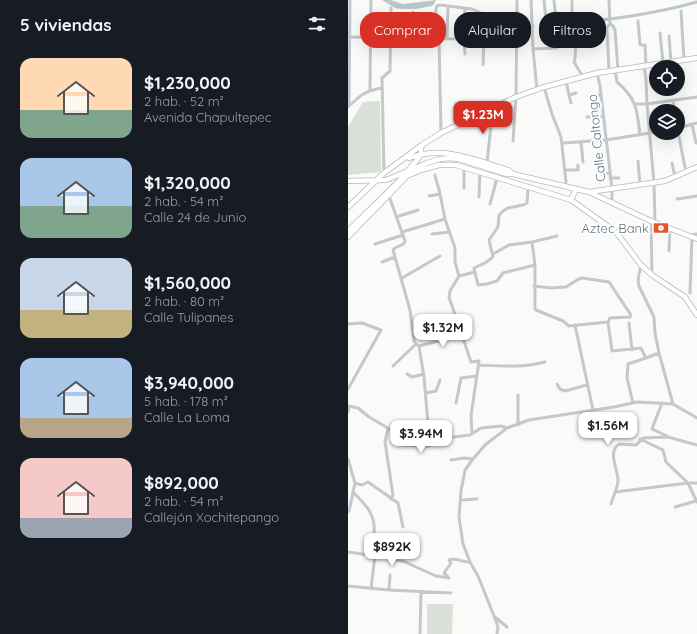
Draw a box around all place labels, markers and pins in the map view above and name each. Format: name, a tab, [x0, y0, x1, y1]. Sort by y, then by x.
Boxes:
pin: $1.23M	[450, 101, 516, 135]
bank icon: Aztec Bank	[652, 219, 670, 237]
place label: Aztec Bank	[582, 220, 649, 236]
pin: $1.32M	[410, 314, 476, 348]
pin: $1.56M	[575, 412, 641, 446]
pin: $3.94M	[388, 420, 454, 454]
pin: $892K	[364, 533, 420, 567]

